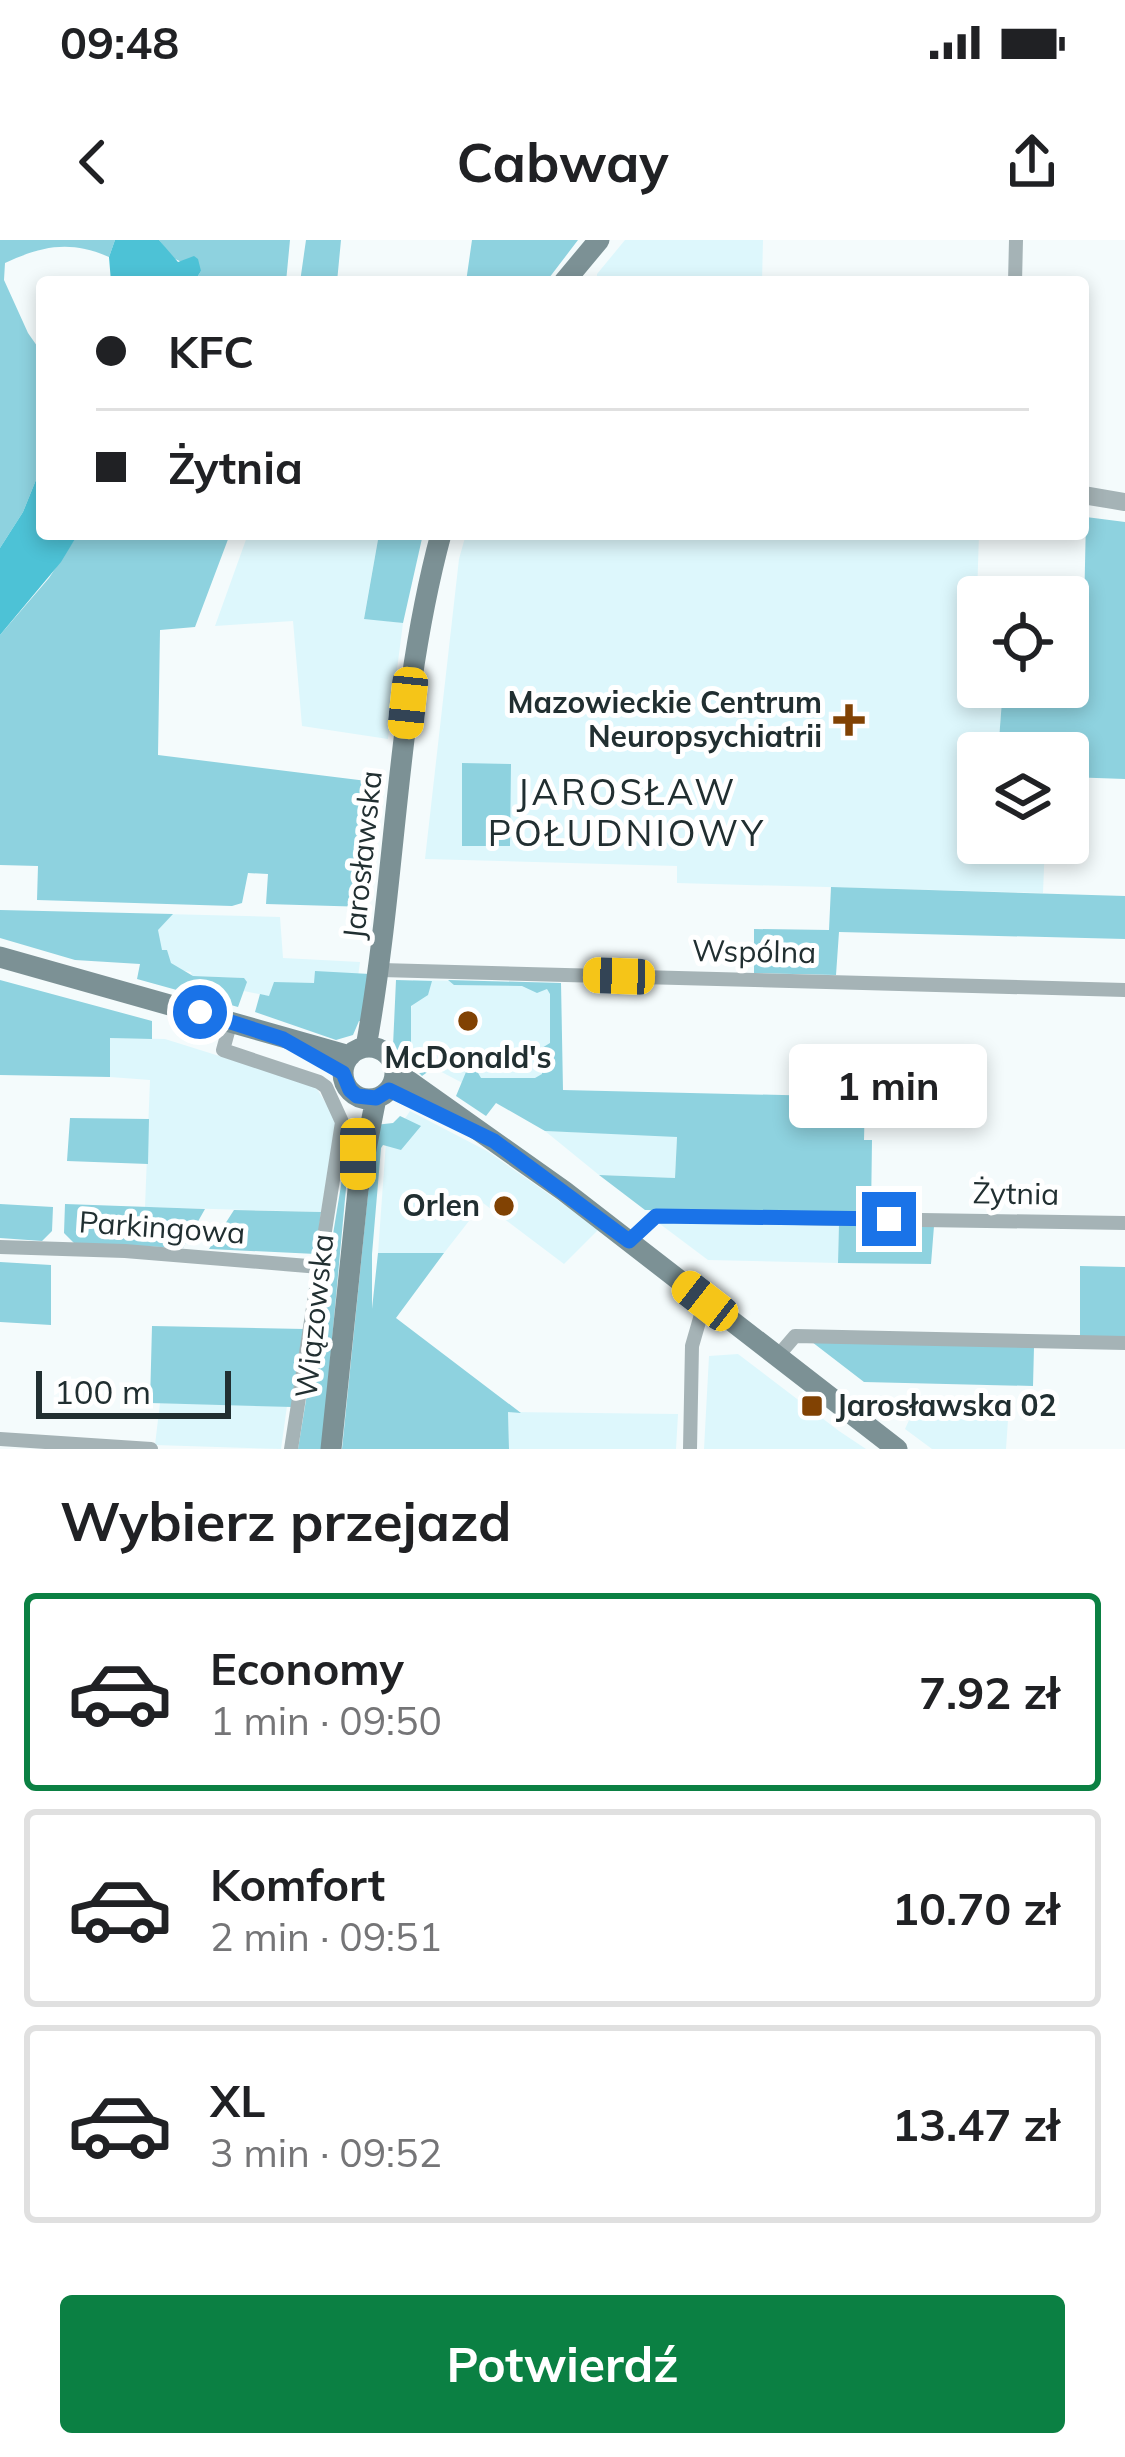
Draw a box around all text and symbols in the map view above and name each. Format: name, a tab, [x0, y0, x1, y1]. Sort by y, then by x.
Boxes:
text: 09:48	[60, 14, 179, 70]
text: Cabway	[456, 128, 669, 196]
icon: back	[60, 129, 126, 195]
icon: share	[999, 129, 1065, 195]
text: KFC	[168, 323, 254, 379]
text: Żytnia	[168, 439, 303, 495]
map controls	[957, 576, 1089, 864]
button: locate	[957, 576, 1089, 708]
car	[386, 665, 430, 741]
place label: Mazowieckie Centrum Neuropsychiatrii	[507, 683, 822, 755]
marker: Mazowieckie Centrum Neuropsychiatrii	[833, 704, 865, 736]
button: layers	[957, 732, 1089, 864]
street label: Jarosławska	[334, 769, 390, 941]
district label: JAROSŁAW POŁUDNIOWY	[488, 769, 766, 855]
street label: Wspólna	[692, 931, 817, 971]
car	[582, 957, 656, 995]
route start	[173, 985, 227, 1039]
marker: McDonald's	[455, 1008, 481, 1034]
place label: McDonald's	[384, 1038, 552, 1076]
callout: 1 min	[790, 1045, 988, 1129]
text: 1 min	[837, 1061, 939, 1110]
car	[340, 1118, 376, 1190]
street label: Żytnia	[972, 1173, 1060, 1213]
place label: Orlen	[402, 1186, 480, 1224]
route end	[862, 1192, 916, 1246]
marker: Orlen	[491, 1193, 517, 1219]
street label: Parkingowa	[78, 1202, 247, 1252]
street label: Wiązowska	[287, 1232, 342, 1400]
car	[666, 1265, 744, 1337]
scale bar	[36, 1365, 231, 1418]
text: 100 m	[54, 1371, 151, 1412]
place label: Jarosławska 02	[836, 1386, 1057, 1424]
marker: Jarosławska 02	[799, 1393, 825, 1419]
text: Wybierz przejazd	[60, 1487, 511, 1555]
icon: car	[66, 1638, 174, 1746]
text: Economy	[210, 1640, 404, 1696]
text: 7.92 zł	[919, 1664, 1059, 1720]
text: 1 min · 09:50	[210, 1696, 442, 1745]
icon: car	[66, 1854, 174, 1962]
text: Komfort	[210, 1856, 385, 1912]
text: 10.70 zł	[892, 1880, 1059, 1936]
text: 2 min · 09:51	[210, 1912, 442, 1961]
icon: car	[66, 2070, 174, 2178]
text: XL	[210, 2072, 265, 2128]
text: 13.47 zł	[892, 2096, 1059, 2152]
text: 3 min · 09:52	[210, 2128, 442, 2177]
button: Potwierdź	[60, 2295, 1065, 2433]

